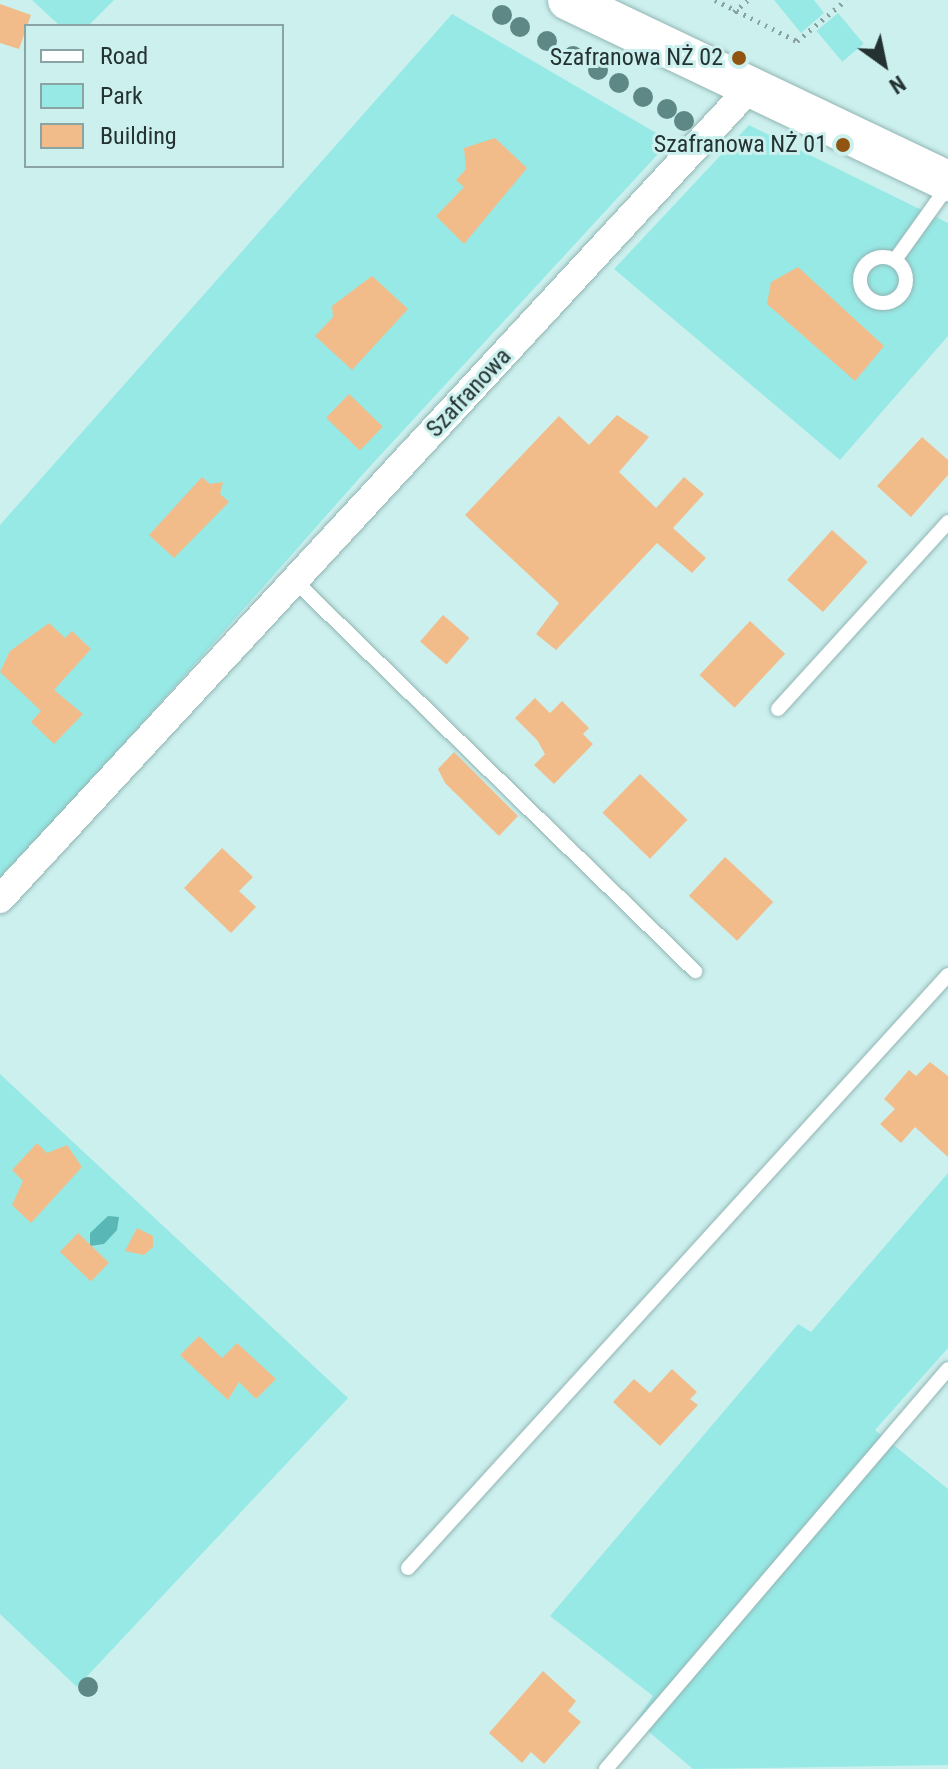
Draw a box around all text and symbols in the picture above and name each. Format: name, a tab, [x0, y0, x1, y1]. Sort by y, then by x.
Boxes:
legend	[24, 24, 284, 168]
north arrow	[844, 24, 924, 104]
text: Road	[100, 42, 148, 70]
place label: Szafranowa NŻ 02	[550, 44, 723, 72]
marker: Szafranowa NŻ 02	[730, 49, 748, 67]
text: N	[885, 70, 910, 99]
text: Park	[100, 82, 143, 110]
text: Building	[100, 122, 177, 150]
place label: Szafranowa NŻ 01	[654, 131, 827, 159]
marker: Szafranowa NŻ 01	[834, 136, 852, 154]
street label: Szafranowa	[421, 343, 517, 443]

